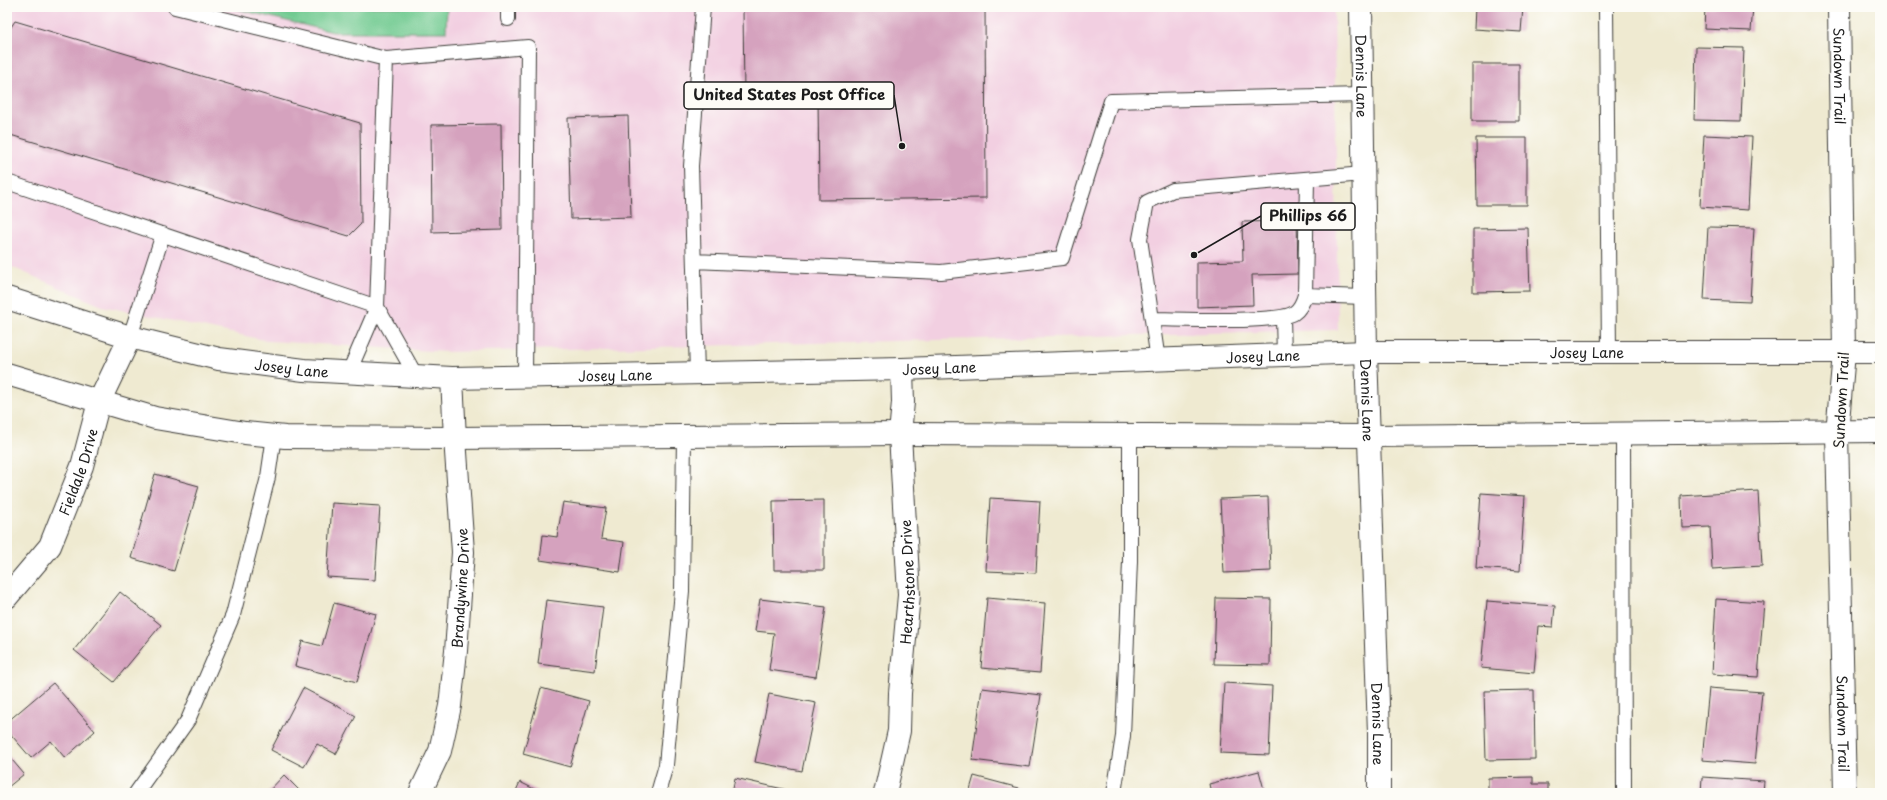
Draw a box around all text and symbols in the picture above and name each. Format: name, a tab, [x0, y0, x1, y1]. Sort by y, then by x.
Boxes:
street label: Sundown Trail	[1829, 27, 1851, 125]
street label: Dennis Lane	[1351, 34, 1373, 118]
callout: United States Post Office	[684, 82, 894, 109]
text: United States Post Office	[693, 82, 885, 105]
callout: Phillips 66	[1261, 203, 1355, 230]
text: Phillips 66	[1269, 203, 1347, 226]
street label: Josey Lane	[1550, 342, 1624, 363]
street label: Josey Lane	[1225, 344, 1301, 368]
street label: Sundown Trail	[1828, 351, 1854, 449]
street label: Josey Lane	[253, 353, 329, 382]
street label: Josey Lane	[902, 356, 977, 379]
street label: Dennis Lane	[1356, 358, 1380, 442]
street label: Josey Lane	[578, 363, 653, 386]
street label: Fieldale Drive	[53, 426, 102, 518]
street label: Hearthstone Drive	[894, 519, 920, 645]
street label: Brandywine Drive	[446, 527, 474, 649]
street label: Sundown Trail	[1832, 675, 1855, 772]
street label: Dennis Lane	[1367, 682, 1390, 766]

